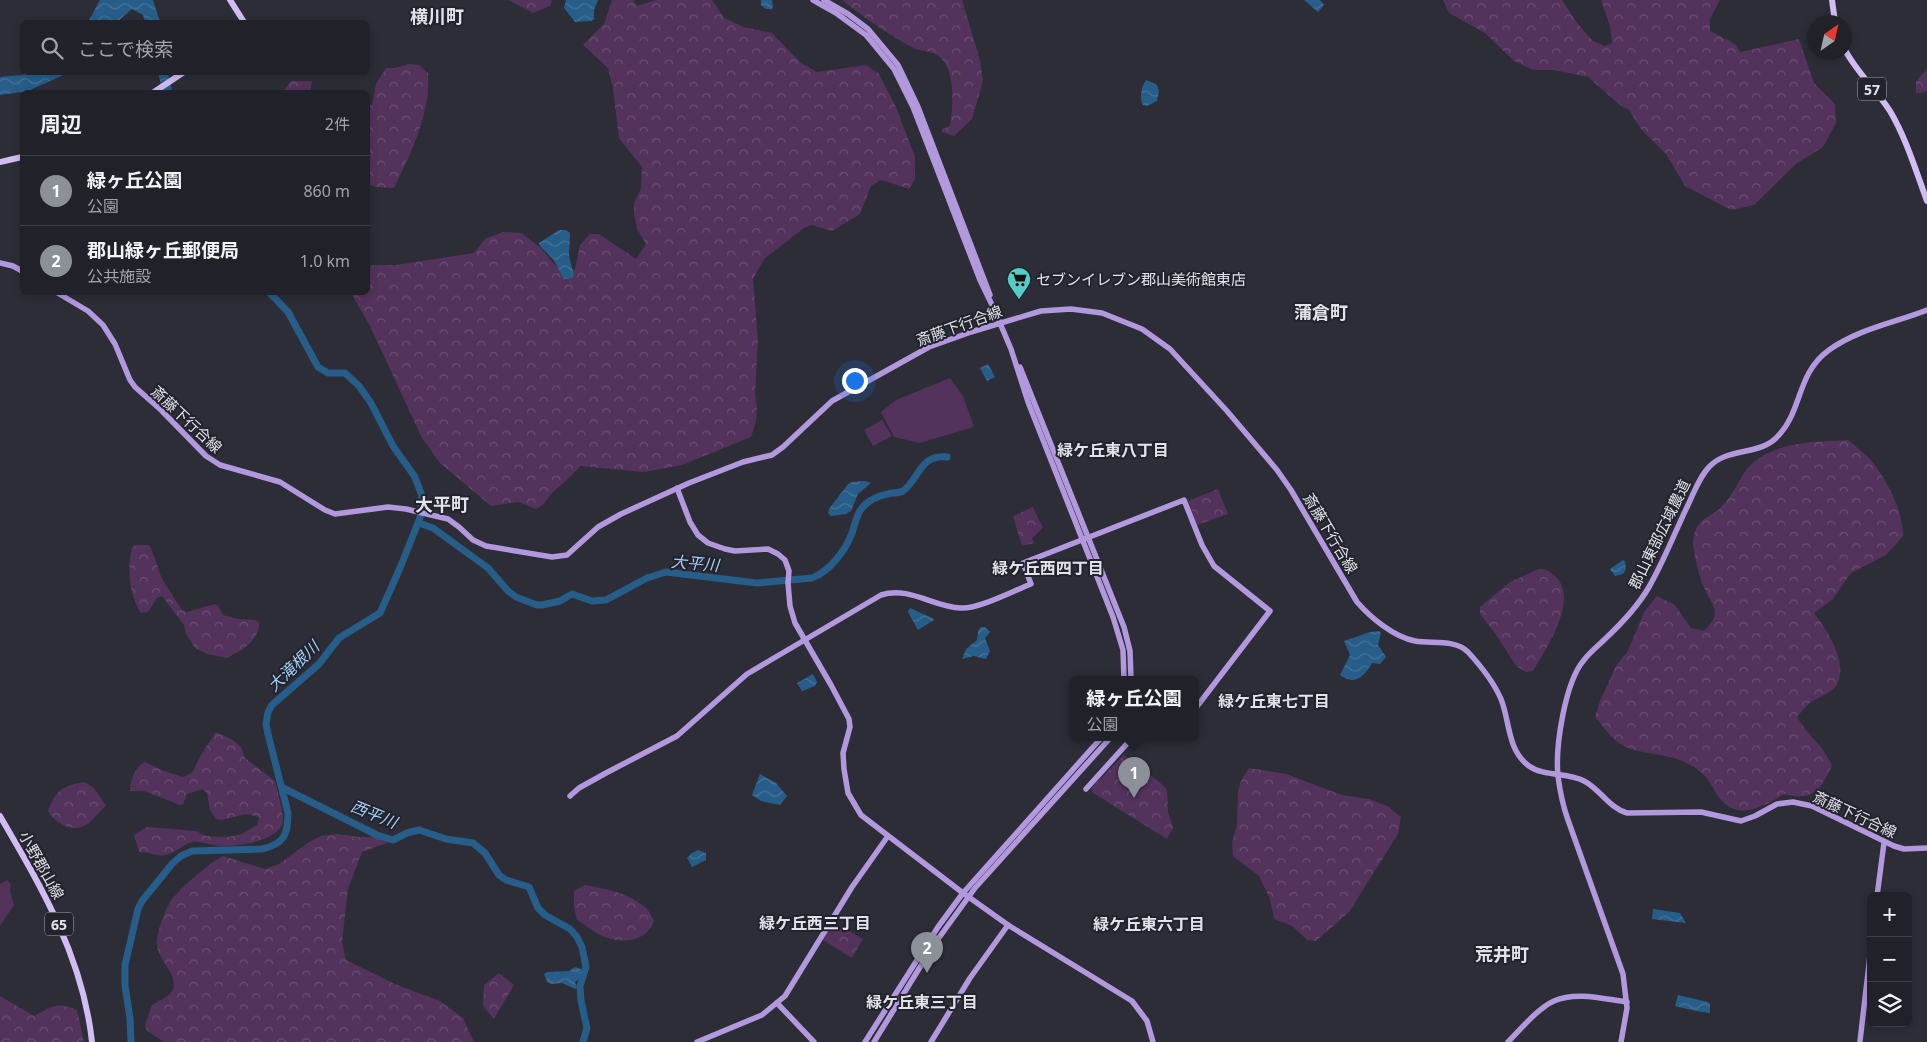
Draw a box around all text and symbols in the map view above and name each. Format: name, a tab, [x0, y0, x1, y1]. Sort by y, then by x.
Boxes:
district label: 横川町	[410, 4, 464, 28]
north arrow	[1807, 15, 1852, 60]
search box	[20, 20, 370, 75]
icon: search	[38, 34, 66, 62]
text: ここで検索	[78, 36, 173, 62]
road number: 57	[1858, 78, 1886, 100]
text: 周辺	[40, 110, 82, 138]
text: 2件	[325, 113, 350, 135]
text: 緑ヶ丘公園	[87, 167, 182, 193]
text: 1	[51, 180, 61, 202]
text: 860 m	[303, 180, 350, 202]
text: 公園	[87, 195, 119, 217]
text: 郡山緑ヶ丘郵便局	[87, 237, 239, 263]
text: 2	[51, 250, 61, 272]
text: 1.0 km	[300, 250, 350, 272]
text: 公共施設	[87, 265, 151, 287]
supermarket icon: セブンイレブン郡山美術館東店	[1006, 266, 1032, 300]
place label: セブンイレブン郡山美術館東店	[1036, 269, 1246, 289]
street label: 斎藤下行合線	[913, 300, 1005, 350]
district label: 蒲倉町	[1294, 300, 1348, 324]
your location	[842, 368, 868, 394]
street label: 斎藤下行合線	[147, 381, 227, 457]
district label: 緑ケ丘東八丁目	[1057, 439, 1169, 461]
street label: 郡山東部広域農道	[1624, 476, 1694, 592]
street label: 斎藤下行合線	[1299, 489, 1363, 577]
district label: 大平町	[415, 492, 469, 516]
water label: 大平川	[670, 550, 722, 576]
district label: 緑ケ丘西四丁目	[992, 557, 1104, 579]
water label: 大滝根川	[262, 634, 325, 696]
popup	[1069, 676, 1199, 741]
text: 緑ヶ丘公園	[1086, 685, 1182, 711]
district label: 緑ケ丘東七丁目	[1218, 690, 1330, 712]
text: 公園	[1086, 713, 1119, 735]
pin: 1	[1118, 757, 1150, 798]
street label: 斎藤下行合線	[1810, 786, 1900, 842]
water label: 西平川	[348, 795, 402, 834]
street label: 小野郡山線	[15, 827, 69, 903]
map controls	[1867, 892, 1912, 1027]
button: +	[1867, 892, 1912, 937]
road number: 65	[45, 912, 73, 936]
district label: 緑ケ丘西三丁目	[759, 912, 871, 934]
district label: 緑ケ丘東六丁目	[1093, 913, 1205, 935]
pin: 2	[911, 932, 943, 973]
button: −	[1867, 937, 1912, 982]
district label: 荒井町	[1475, 942, 1529, 966]
button: layers	[1867, 982, 1912, 1027]
district label: 緑ケ丘東三丁目	[866, 991, 978, 1013]

